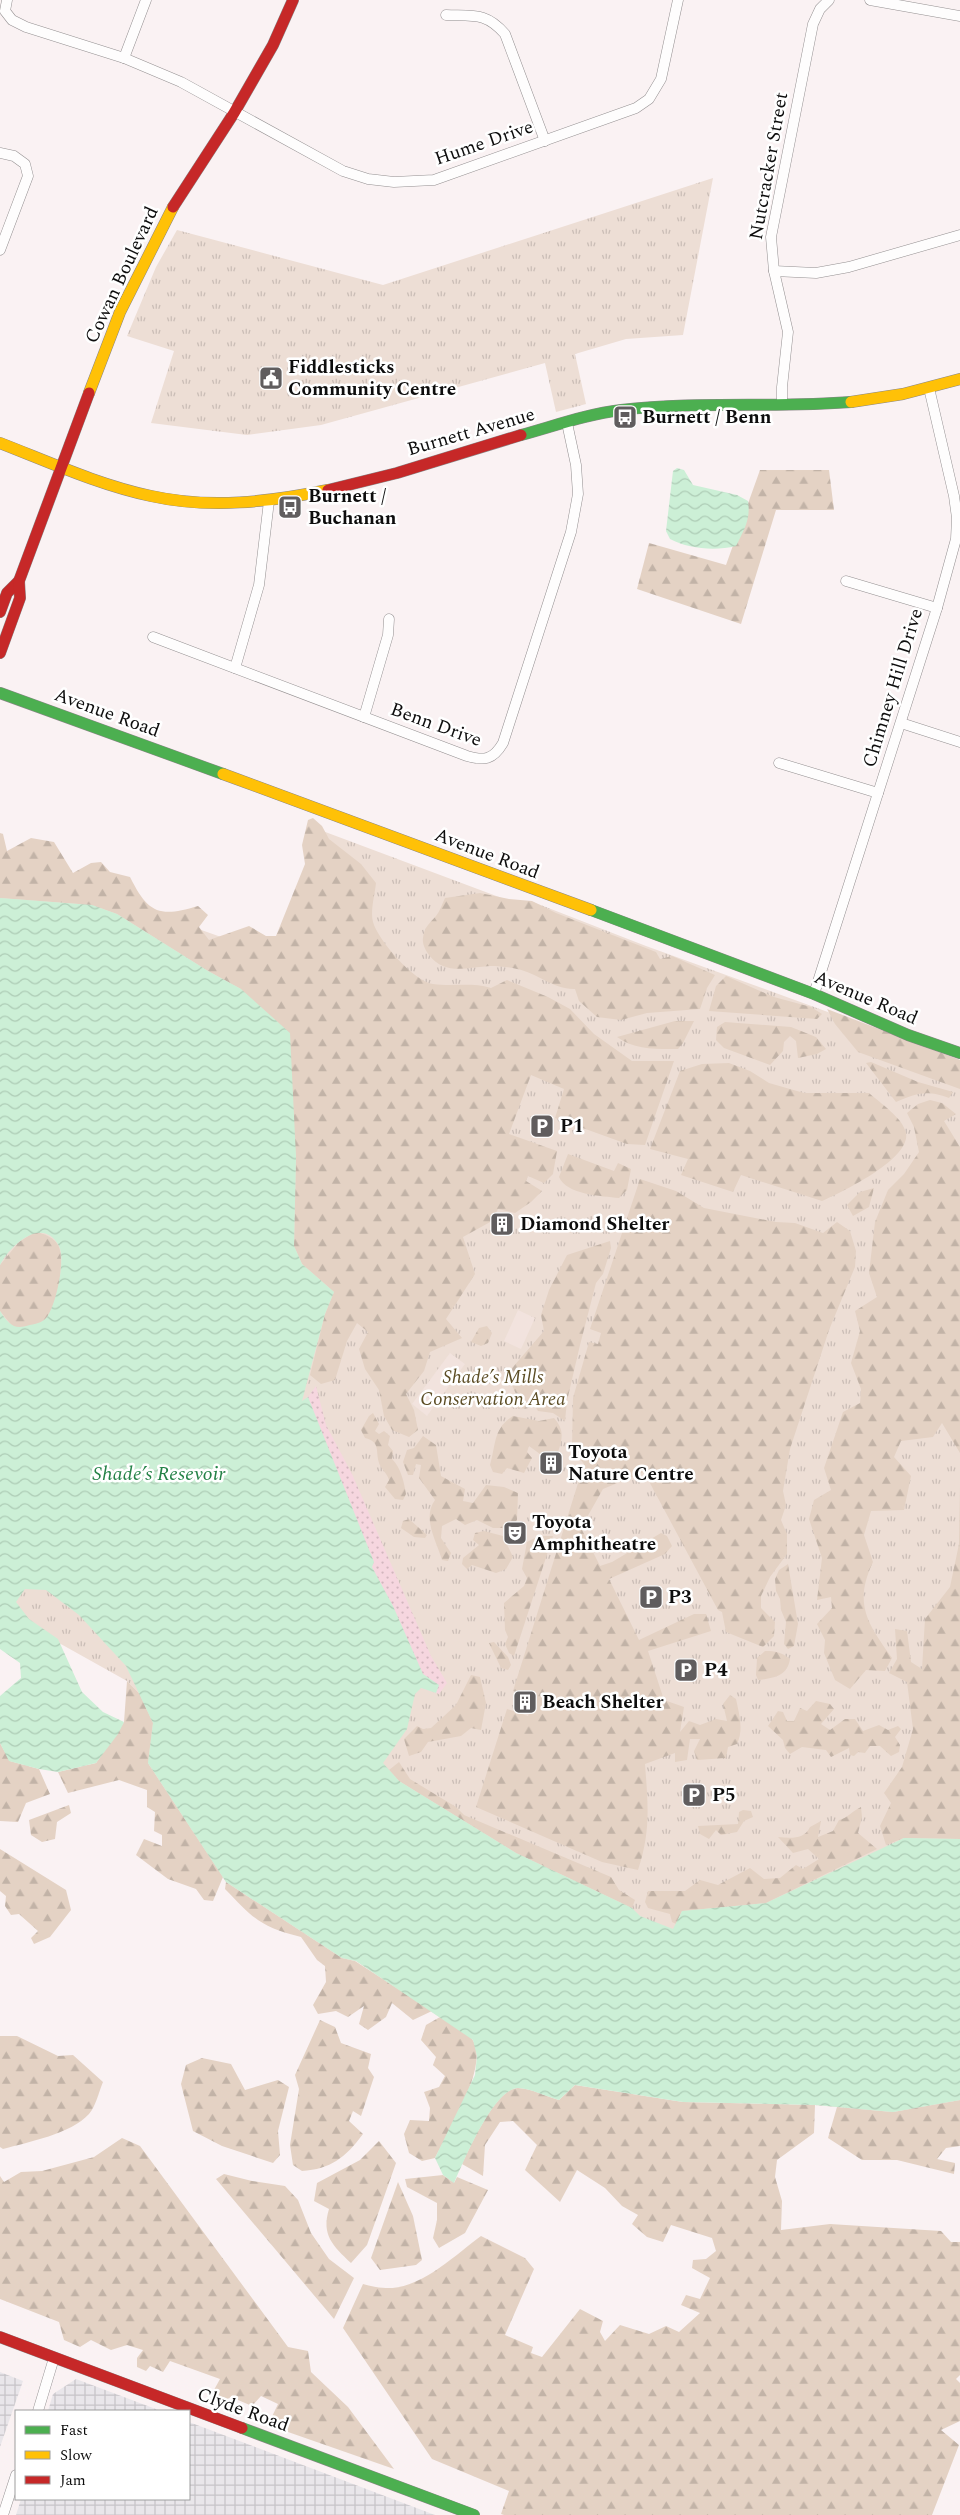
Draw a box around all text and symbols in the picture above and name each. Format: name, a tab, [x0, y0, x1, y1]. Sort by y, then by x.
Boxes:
street label: Nutcracker Street	[742, 90, 796, 242]
street label: Hume Drive	[431, 113, 537, 173]
street label: Cowan Boulevard	[77, 202, 167, 348]
place label: Fiddlesticks Community Centre	[288, 353, 456, 404]
public building icon: Fiddlesticks Community Centre	[258, 365, 284, 391]
street label: Burnett Avenue	[404, 400, 538, 464]
place label: Burnett / Benn	[642, 403, 772, 432]
bus stop icon: Burnett / Benn	[612, 404, 638, 430]
place label: Burnett / Buchanan	[308, 482, 397, 533]
bus stop icon: Burnett / Buchanan	[277, 494, 303, 520]
street label: Chimney Hill Drive	[855, 605, 931, 771]
street label: Avenue Road	[50, 681, 164, 745]
street label: Benn Drive	[386, 695, 486, 755]
street label: Avenue Road	[430, 821, 544, 887]
street label: Avenue Road	[810, 963, 922, 1033]
place label: P1	[560, 1112, 584, 1141]
parking icon: P1	[529, 1113, 555, 1139]
place label: Diamond Shelter	[520, 1210, 670, 1239]
building icon: Diamond Shelter	[489, 1211, 515, 1237]
park label: Shade’s Mills Conservation Area	[420, 1363, 566, 1414]
place label: Toyota Nature Centre	[568, 1438, 694, 1489]
building icon: Toyota Nature Centre	[538, 1450, 564, 1476]
water label: Shade’s Resevoir	[93, 1459, 227, 1489]
place label: Toyota Amphitheatre	[532, 1508, 656, 1559]
theatre icon: Toyota Amphitheatre	[502, 1520, 528, 1546]
place label: P3	[668, 1583, 692, 1612]
parking icon: P3	[638, 1584, 664, 1610]
place label: P4	[704, 1656, 728, 1685]
parking icon: P4	[673, 1657, 699, 1683]
place label: Beach Shelter	[542, 1688, 664, 1717]
building icon: Beach Shelter	[512, 1689, 538, 1715]
place label: P5	[712, 1781, 736, 1810]
parking icon: P5	[681, 1782, 707, 1808]
street label: Clyde Road	[193, 2380, 293, 2440]
legend	[15, 2410, 190, 2500]
text: Fast	[60, 2419, 88, 2442]
text: Slow	[60, 2444, 92, 2467]
text: Jam	[60, 2469, 86, 2492]

